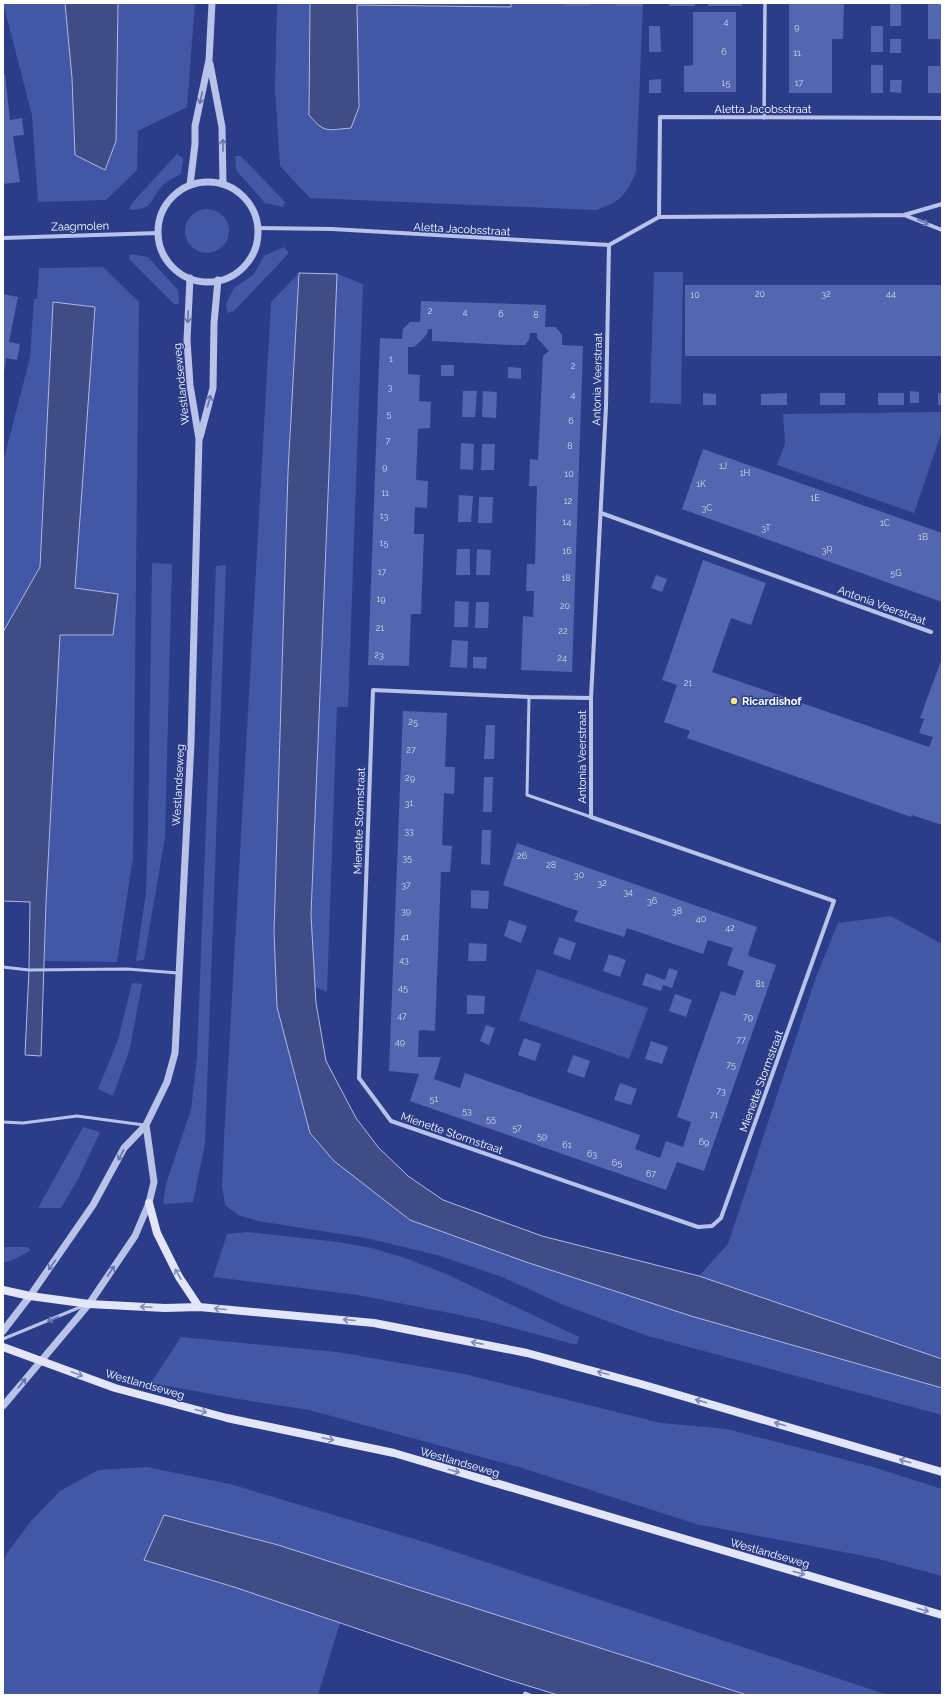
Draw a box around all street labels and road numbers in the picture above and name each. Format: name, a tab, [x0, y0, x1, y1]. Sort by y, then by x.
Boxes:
street label: Aletta Jacobsstraat	[715, 103, 812, 116]
street label: Zaagmolen	[51, 219, 109, 234]
street label: Aletta Jacobsstraat	[413, 220, 511, 239]
street label: Antonia Veerstraat	[590, 332, 605, 426]
street label: Westlandseweg	[171, 342, 192, 425]
street label: Antonia Veerstraat	[836, 583, 928, 628]
street label: Antonia Veerstraat	[576, 710, 589, 804]
street label: Westlandseweg	[170, 744, 187, 826]
street label: Mienette Stormstraat	[351, 767, 368, 875]
street label: Mienette Stormstraat	[737, 1028, 786, 1134]
street label: Mienette Stormstraat	[399, 1110, 505, 1157]
street label: Westlandseweg	[104, 1367, 186, 1402]
street label: Westlandseweg	[419, 1445, 501, 1480]
street label: Westlandseweg	[729, 1536, 811, 1571]

